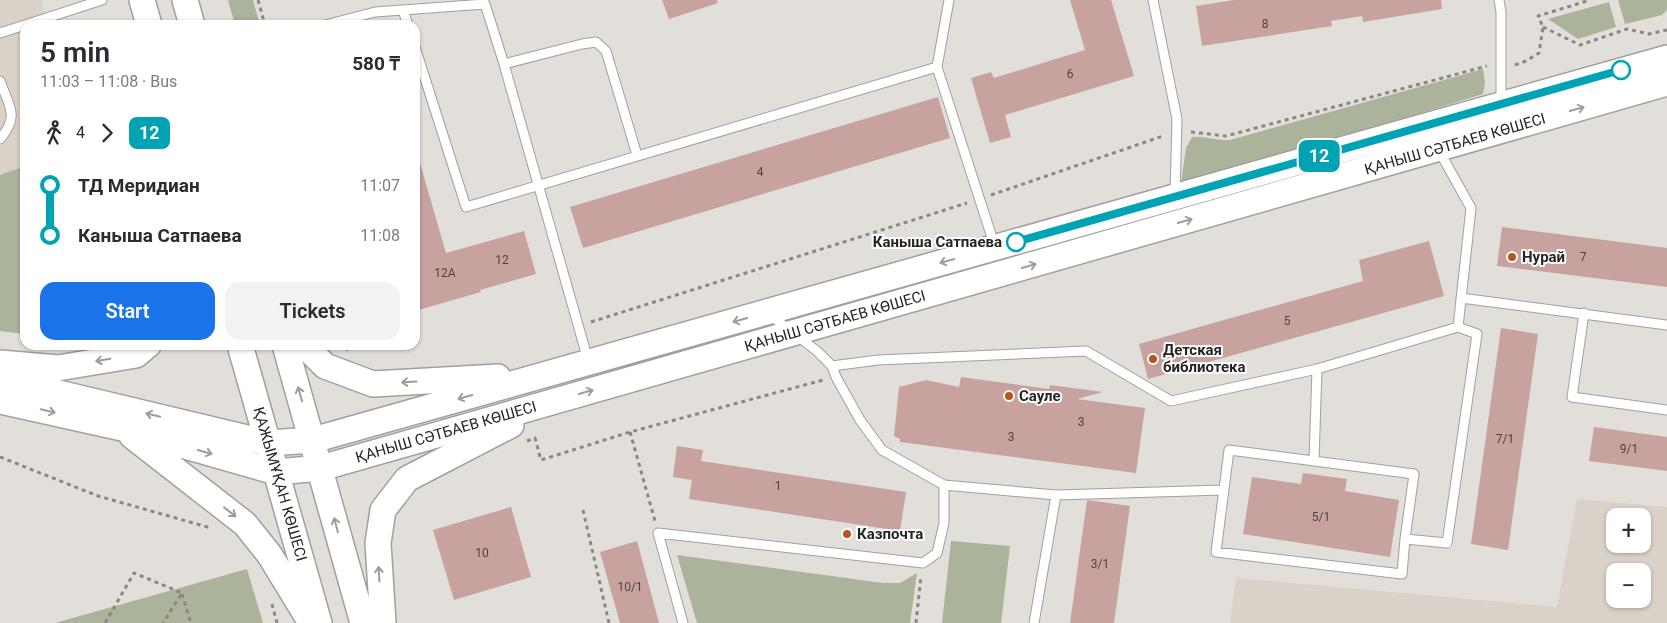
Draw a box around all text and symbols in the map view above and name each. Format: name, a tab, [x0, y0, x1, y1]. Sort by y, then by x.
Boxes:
house number: 8	[1262, 17, 1269, 31]
text: 5 min	[40, 36, 110, 69]
text: 580 ₸	[352, 52, 400, 75]
unlabelled marker	[1611, 60, 1631, 80]
house number: 6	[1067, 67, 1074, 81]
text: 11:03 – 11:08 · Bus	[40, 72, 177, 91]
one-way arrow	[1568, 104, 1584, 114]
street label: ҚАНЫШ СӘТБАЕВ КӨШЕСІ	[1362, 109, 1548, 179]
icon: walk	[40, 119, 68, 147]
icon: forward	[93, 119, 121, 147]
text: 12	[139, 122, 160, 143]
text: 4	[76, 123, 85, 142]
line badge: 12	[1296, 140, 1342, 172]
text: 12	[1309, 145, 1329, 166]
house number: 4	[757, 165, 764, 179]
text: ТД Меридиан	[78, 174, 200, 197]
text: 11:07	[360, 176, 400, 195]
one-way arrow	[1177, 216, 1193, 226]
text: Каныша Сатпаева	[78, 224, 242, 247]
text: 11:08	[360, 226, 400, 245]
marker: Каныша Сатпаева	[1006, 232, 1026, 252]
place label: Каныша Сатпаева	[873, 233, 1002, 251]
place label: Нурай	[1522, 248, 1565, 266]
house number: 7	[1580, 250, 1587, 264]
marker: Нурай	[1506, 251, 1518, 263]
house number: 12	[495, 253, 509, 267]
one-way arrow	[939, 257, 955, 267]
one-way arrow	[1020, 260, 1036, 270]
house number: 12А	[434, 266, 456, 280]
button: Start	[40, 282, 215, 340]
button: Tickets	[225, 282, 400, 340]
street label: ҚАНЫШ СӘТБАЕВ КӨШЕСІ	[742, 286, 928, 356]
house number: 5	[1284, 314, 1291, 328]
one-way arrow	[732, 315, 748, 325]
place label: Детская библиотека	[1163, 341, 1245, 376]
marker: Детская библиотека	[1147, 353, 1159, 365]
one-way arrow	[95, 356, 111, 366]
one-way arrow	[402, 378, 418, 387]
one-way arrow	[294, 386, 304, 402]
one-way arrow	[578, 387, 594, 397]
place label: Сауле	[1019, 387, 1061, 405]
marker: Сауле	[1003, 390, 1015, 402]
one-way arrow	[458, 393, 474, 403]
street label: ҚАНЫШ СӘТБАЕВ КӨШЕСІ	[353, 397, 539, 467]
street label: ҚАЖЫМҰҚАН КӨШЕСІ	[249, 405, 311, 563]
one-way arrow	[39, 407, 55, 416]
one-way arrow	[145, 410, 161, 420]
house number: 3	[1078, 415, 1084, 429]
house number: 3	[1008, 430, 1014, 444]
house number: 7/1	[1496, 432, 1514, 446]
house number: 9/1	[1620, 442, 1638, 456]
one-way arrow	[197, 447, 213, 457]
house number: 1	[775, 479, 781, 493]
one-way arrow	[223, 507, 237, 517]
map controls	[1606, 508, 1651, 608]
button: +	[1606, 508, 1651, 553]
house number: 5/1	[1312, 510, 1330, 524]
one-way arrow	[331, 518, 341, 534]
place label: Казпочта	[857, 525, 923, 543]
marker: Казпочта	[841, 528, 853, 540]
house number: 10	[475, 546, 489, 560]
house number: 3/1	[1091, 557, 1109, 571]
button: −	[1606, 563, 1651, 608]
one-way arrow	[375, 567, 384, 583]
house number: 10/1	[617, 580, 643, 594]

